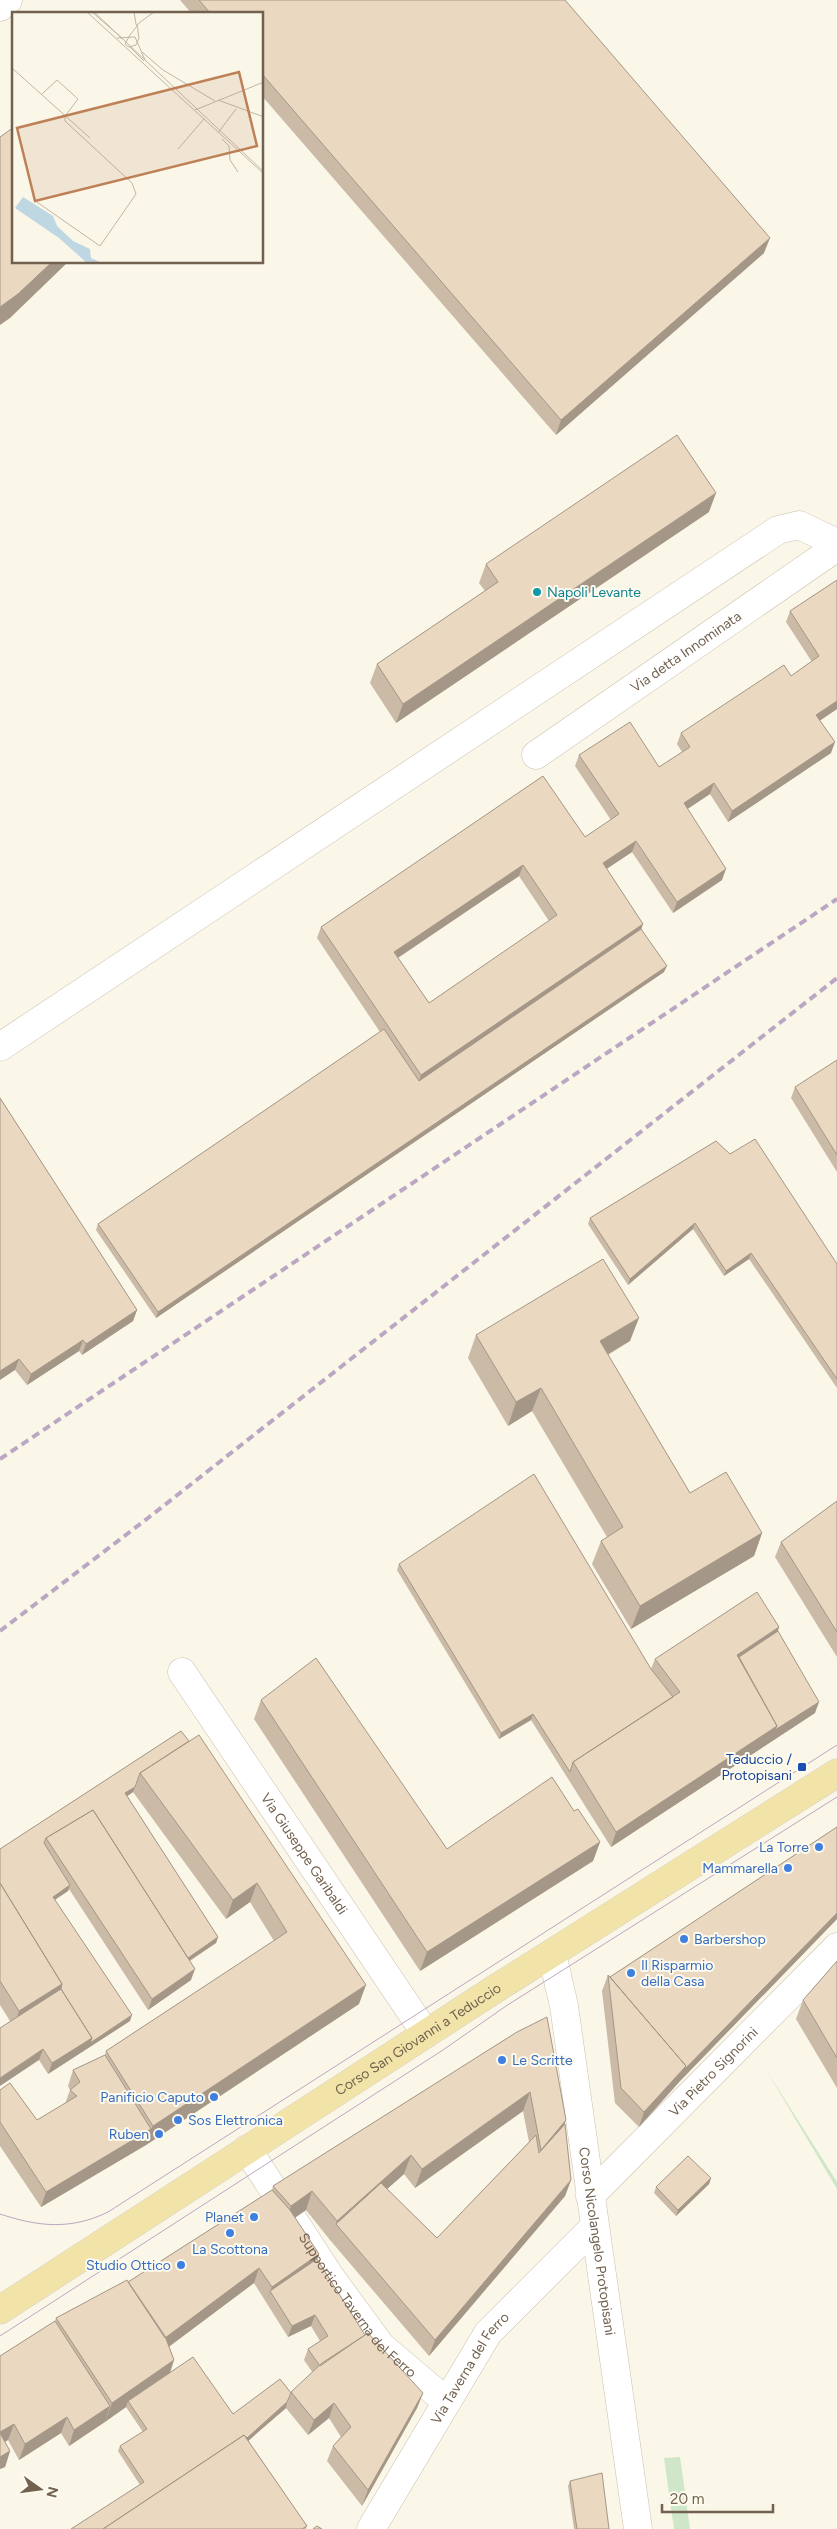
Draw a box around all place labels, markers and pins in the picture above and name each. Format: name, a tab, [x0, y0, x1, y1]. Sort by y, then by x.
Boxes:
place label: Napoli Levante	[547, 584, 641, 601]
marker: Napoli Levante	[531, 586, 543, 598]
place label: Teduccio / Protopisani	[721, 1751, 793, 1784]
marker: Teduccio / Protopisani	[796, 1761, 808, 1773]
place label: La Torre	[759, 1839, 809, 1856]
marker: La Torre	[813, 1841, 825, 1853]
place label: Mammarella	[702, 1860, 778, 1877]
marker: Mammarella	[782, 1862, 794, 1874]
place label: Barbershop	[694, 1931, 766, 1948]
marker: Barbershop	[678, 1933, 690, 1945]
place label: Il Risparmio della Casa	[641, 1957, 713, 1990]
marker: Il Risparmio della Casa	[625, 1967, 637, 1979]
place label: Le Scritte	[512, 2052, 573, 2069]
marker: Le Scritte	[496, 2054, 508, 2066]
place label: Panificio Caputo	[100, 2089, 204, 2106]
marker: Panificio Caputo	[208, 2091, 220, 2103]
place label: Sos Elettronica	[188, 2112, 283, 2129]
marker: Sos Elettronica	[172, 2114, 184, 2126]
place label: Ruben	[109, 2126, 149, 2143]
marker: Ruben	[153, 2128, 165, 2140]
place label: Planet	[205, 2209, 244, 2226]
marker: Planet	[248, 2211, 260, 2223]
marker: La Scottona	[224, 2227, 236, 2239]
place label: La Scottona	[192, 2241, 268, 2258]
place label: Studio Ottico	[86, 2257, 171, 2274]
marker: Studio Ottico	[175, 2259, 187, 2271]

